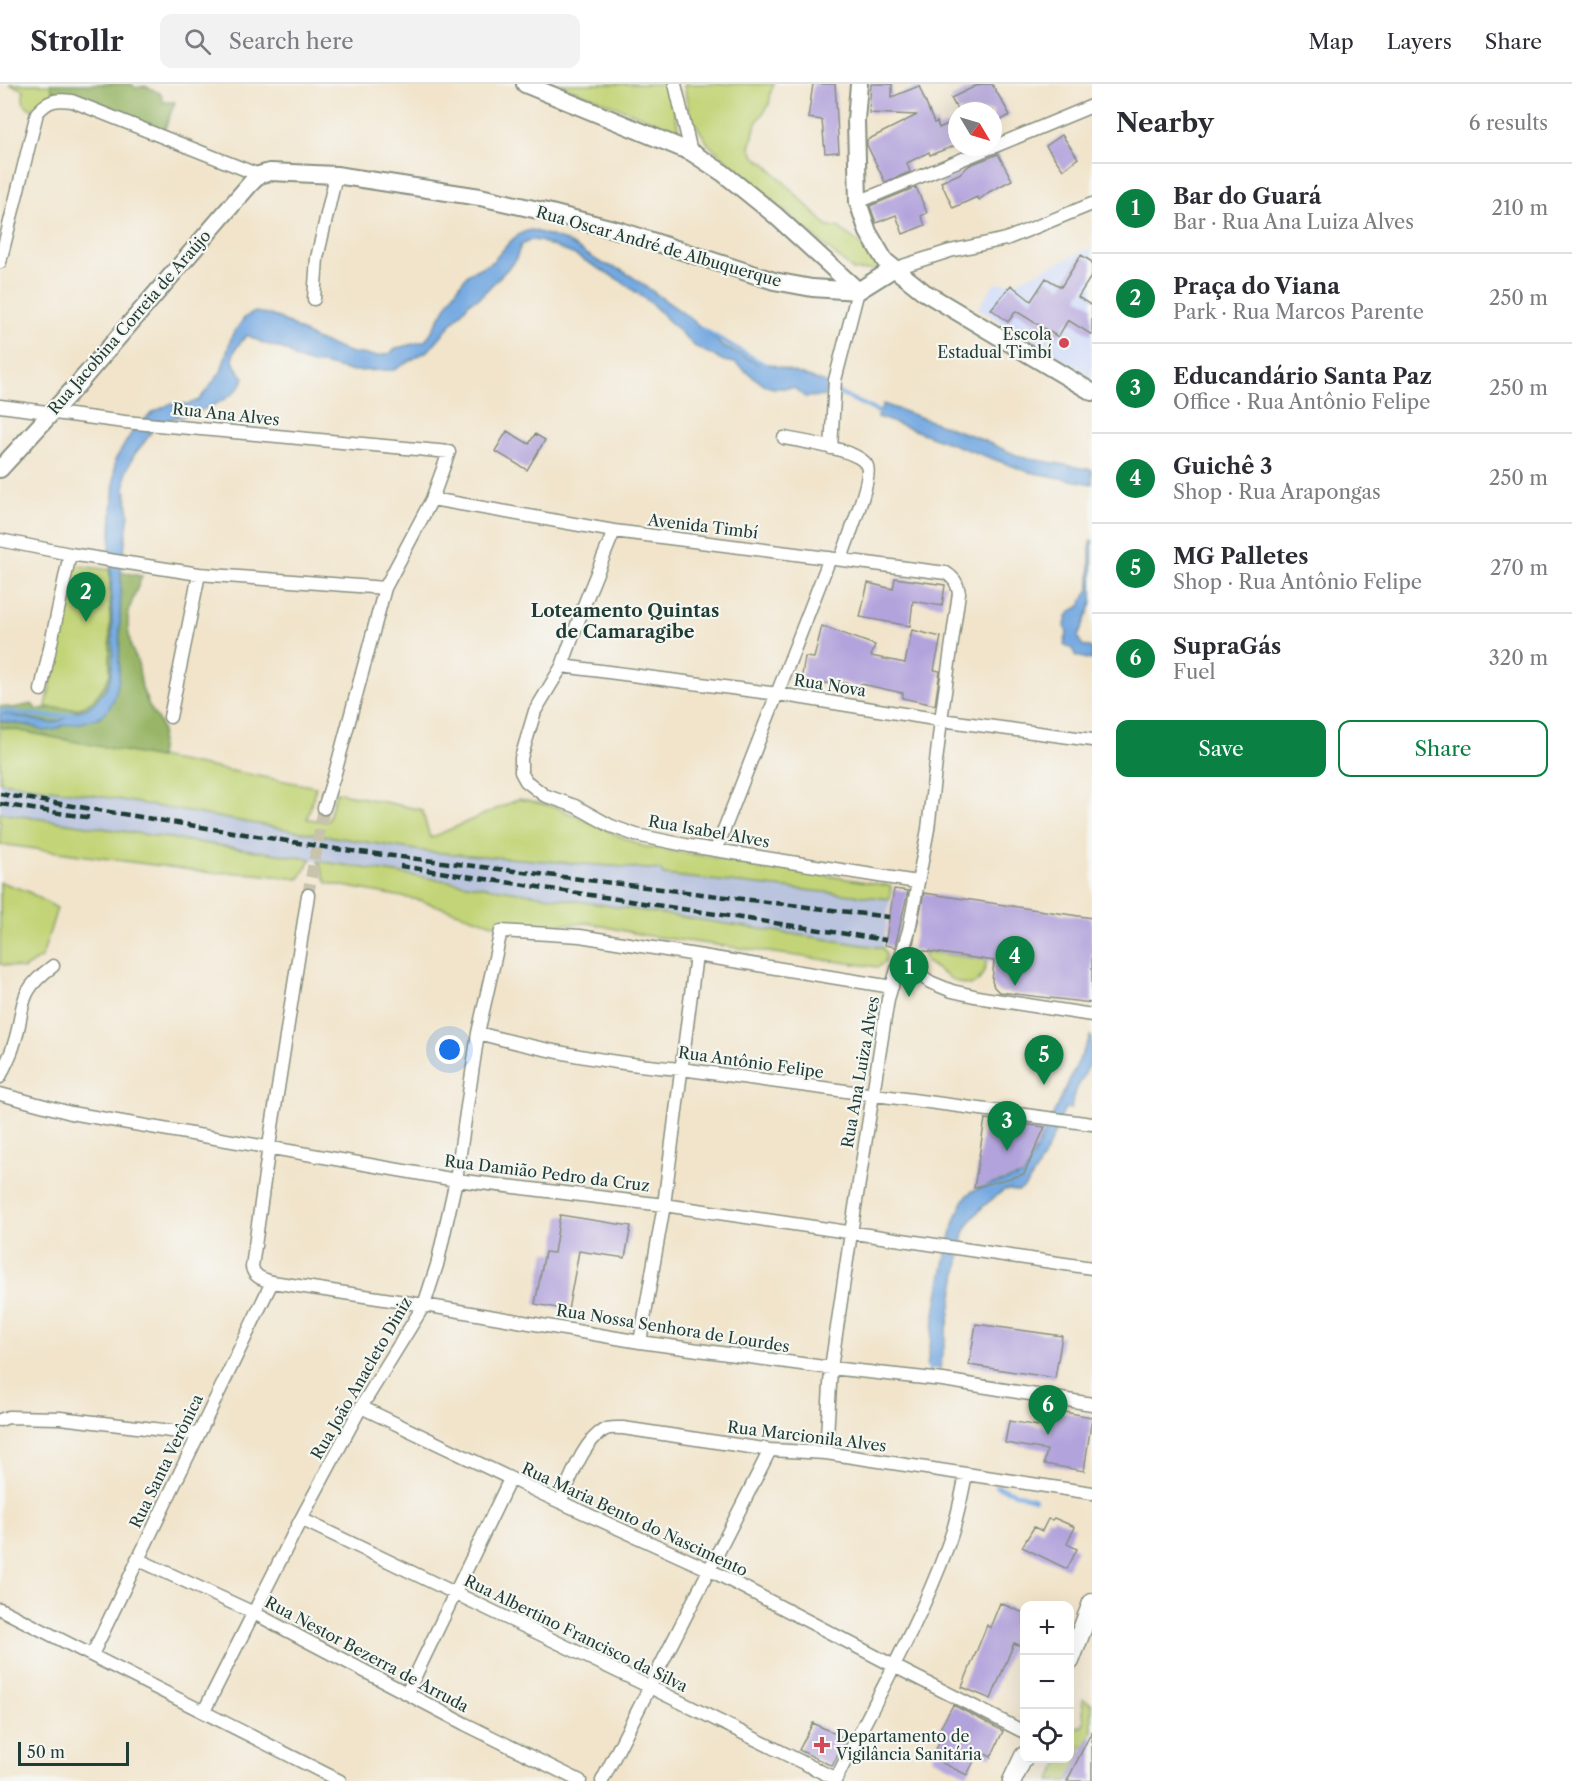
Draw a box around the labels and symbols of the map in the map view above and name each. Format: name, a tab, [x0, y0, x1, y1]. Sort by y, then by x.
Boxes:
north arrow	[948, 102, 1002, 156]
street label: Rua Oscar André de Albuquerque	[534, 201, 784, 291]
street label: Rua Jacobina Correia de Araújo	[43, 225, 215, 418]
place label: Escola Estadual Timbí	[937, 324, 1053, 362]
marker: Escola Estadual Timbí	[1057, 336, 1071, 350]
street label: Rua Ana Alves	[171, 398, 281, 430]
street label: Avenida Timbí	[646, 509, 759, 543]
pin: 2	[66, 572, 106, 622]
district label: Loteamento Quintas de Camaragibe	[531, 600, 719, 643]
street label: Rua Nova	[792, 669, 868, 701]
street label: Rua Isabel Alves	[647, 810, 771, 852]
pin: 4	[996, 936, 1034, 986]
pin: 1	[890, 948, 928, 997]
street label: Rua Ana Luiza Alves	[837, 995, 883, 1149]
your location	[435, 1035, 464, 1064]
pin: 5	[1024, 1036, 1064, 1085]
street label: Rua Antônio Felipe	[677, 1042, 825, 1082]
pin: 3	[988, 1102, 1026, 1151]
street label: Rua Damião Pedro da Cruz	[443, 1150, 651, 1196]
street label: Rua João Anacleto Diniz	[306, 1293, 416, 1463]
street label: Rua Nossa Senhora de Lourdes	[555, 1300, 791, 1356]
pin: 6	[1028, 1386, 1068, 1435]
street label: Rua Santa Verônica	[125, 1390, 207, 1531]
street label: Rua Marcionila Alves	[726, 1416, 888, 1456]
street label: Rua Maria Bento do Nascimento	[519, 1458, 751, 1580]
street label: Rua Albertino Francisco da Silva	[461, 1570, 691, 1696]
street label: Rua Nestor Bezerra de Arruda	[262, 1592, 473, 1717]
place label: Departamento de Vigilância Sanitária	[835, 1726, 982, 1764]
marker: Departamento de Vigilância Sanitária	[813, 1736, 831, 1754]
scale bar	[18, 1739, 129, 1766]

